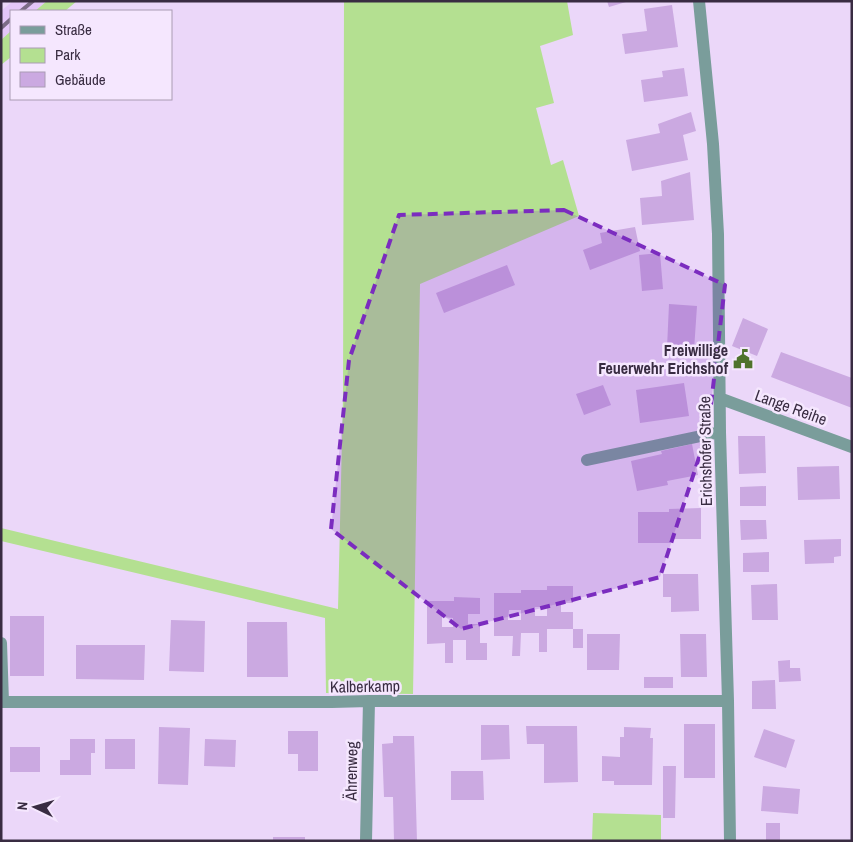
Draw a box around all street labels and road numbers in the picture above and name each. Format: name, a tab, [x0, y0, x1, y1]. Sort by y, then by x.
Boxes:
street label: Lange Reihe	[752, 384, 830, 430]
street label: Erichshofer Straße	[693, 396, 717, 506]
street label: Kalberkamp	[330, 674, 400, 698]
street label: Ährenweg	[339, 741, 363, 802]

